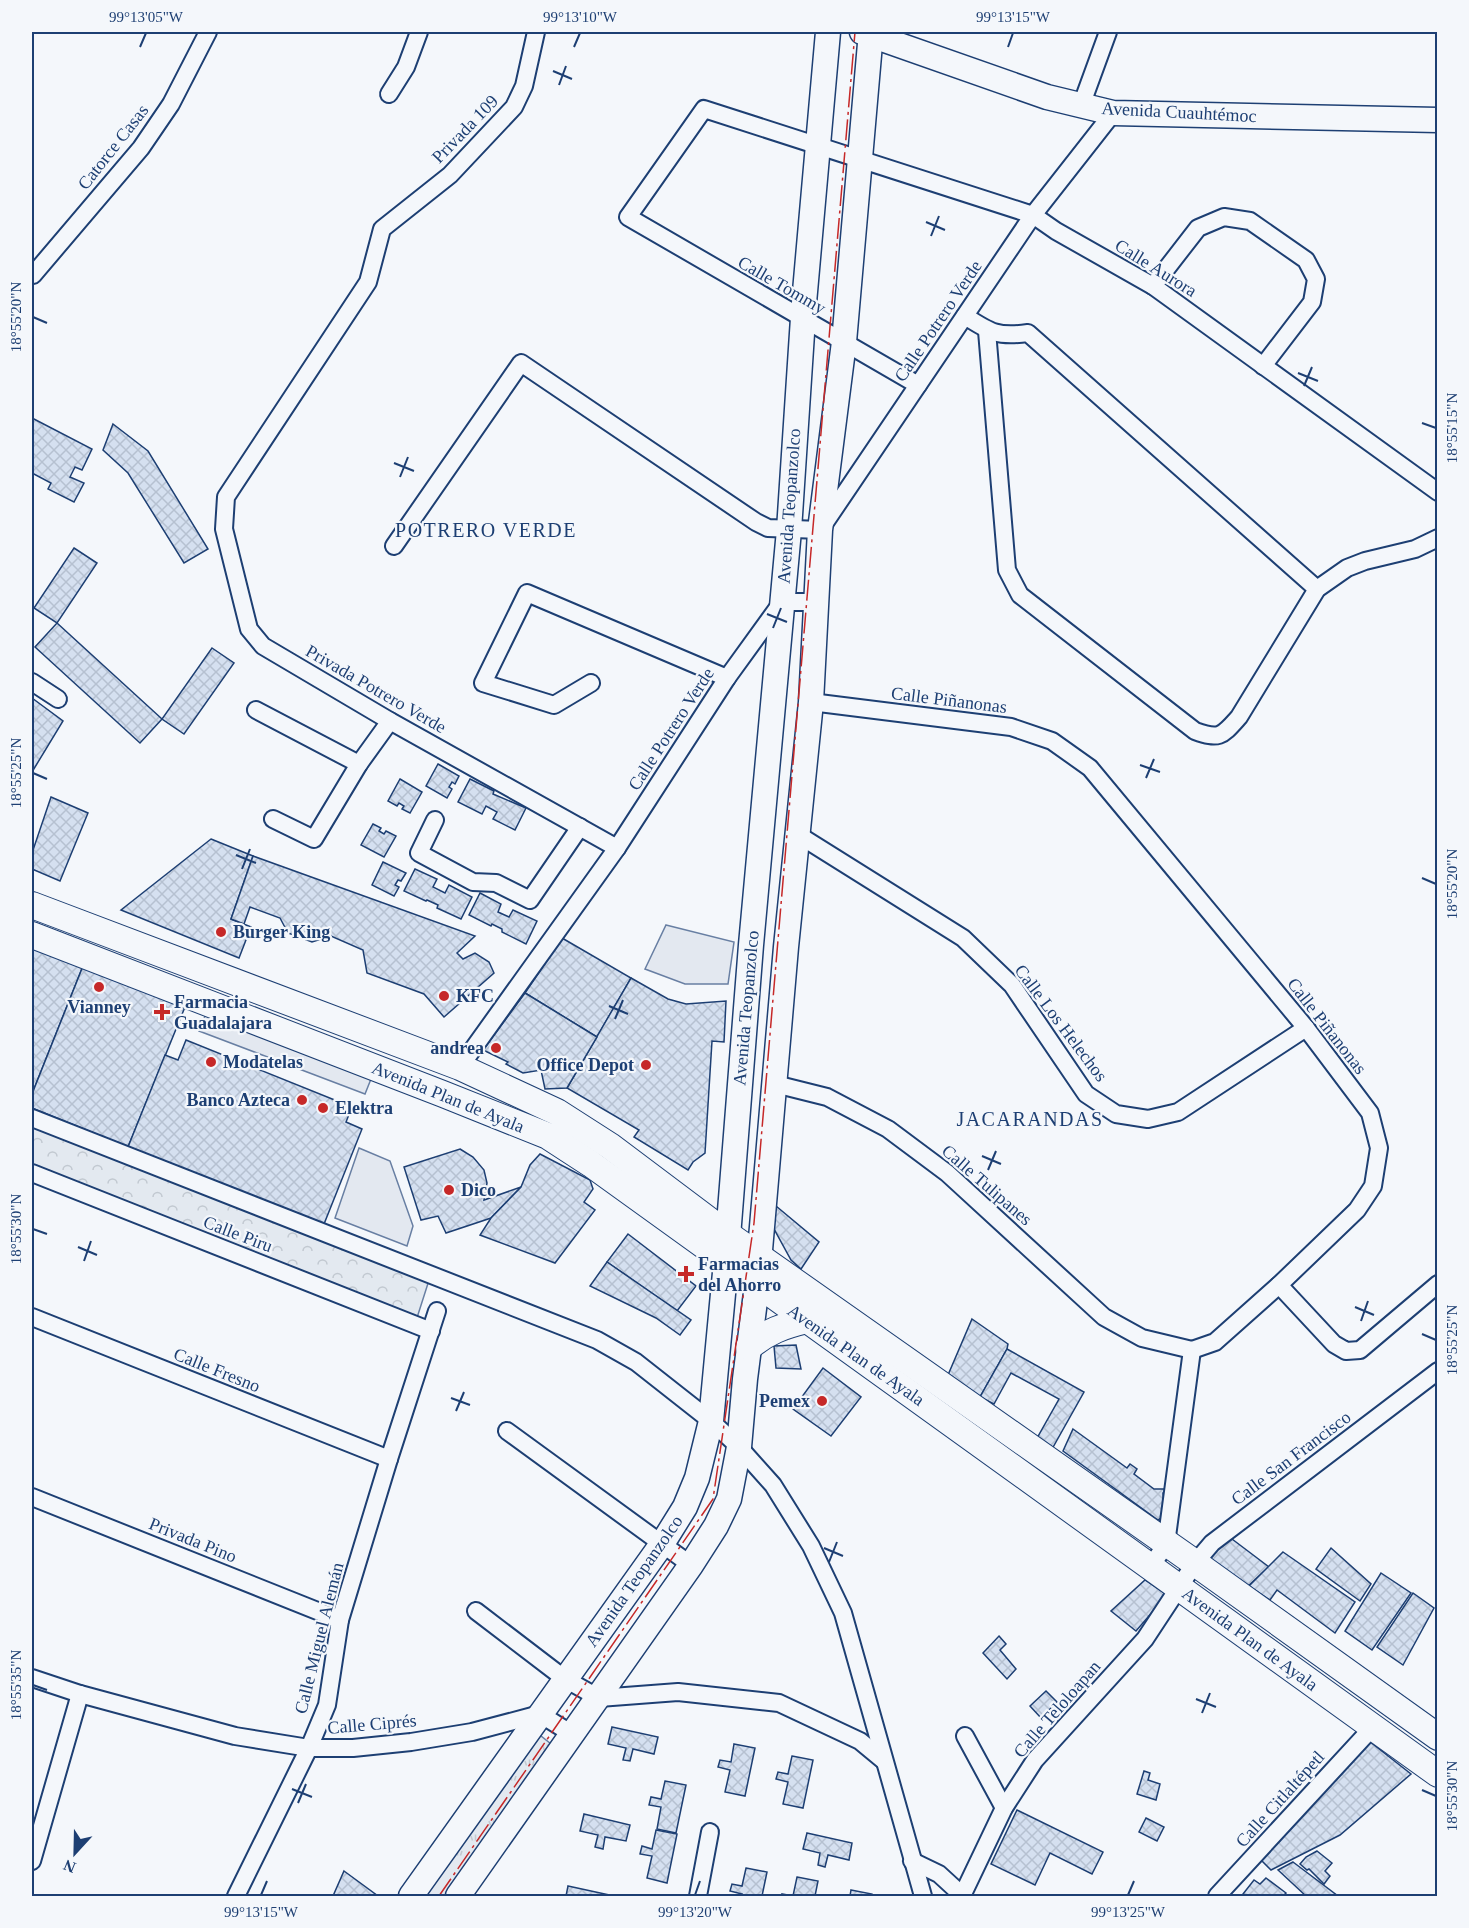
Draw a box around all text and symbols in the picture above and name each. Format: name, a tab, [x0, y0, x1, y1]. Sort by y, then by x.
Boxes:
text: 99°13'05"W	[109, 9, 184, 25]
text: 99°13'10"W	[543, 9, 618, 25]
text: 99°13'15"W	[976, 9, 1051, 25]
street label: Privada 109	[428, 91, 502, 167]
street label: Avenida Cuauhtémoc	[1101, 98, 1257, 126]
street label: Catorce Casas	[74, 100, 152, 194]
street label: Calle Aurora	[1111, 235, 1201, 301]
street label: Calle Tommy	[735, 252, 829, 318]
street label: Calle Potrero Verde	[890, 257, 986, 385]
text: 18°55'20"N	[8, 282, 24, 352]
text: 18°55'15"N	[1444, 393, 1460, 463]
street label: Avenida Teopanzolco	[774, 428, 804, 584]
district label: POTRERO VERDE	[395, 519, 577, 541]
street label: Privada Potrero Verde	[302, 641, 450, 737]
street label: Calle Potrero Verde	[624, 664, 718, 794]
street label: Calle Piñanonas	[890, 683, 1008, 717]
text: 18°55'25"N	[8, 738, 24, 808]
text: 18°55'20"N	[1444, 849, 1460, 919]
place label: Burger King	[233, 922, 330, 942]
marker: Burger King	[214, 925, 228, 939]
street label: Avenida Teopanzolco	[729, 930, 763, 1086]
street label: Calle Los Helechos	[1011, 961, 1111, 1085]
street label: Calle Piñanonas	[1283, 974, 1371, 1078]
marker: Vianney	[92, 980, 106, 994]
place label: KFC	[456, 986, 494, 1006]
marker: KFC	[437, 989, 451, 1003]
place label: Farmacia Guadalajara	[174, 992, 272, 1033]
place label: Vianney	[67, 997, 131, 1017]
marker: Farmacia Guadalajara	[155, 1005, 169, 1019]
place label: andrea	[430, 1038, 484, 1058]
marker: andrea	[489, 1041, 503, 1055]
place label: Modatelas	[223, 1052, 303, 1072]
marker: Modatelas	[204, 1055, 218, 1069]
place label: Office Depot	[537, 1055, 634, 1075]
street label: Avenida Plan de Ayala	[369, 1057, 527, 1137]
marker: Office Depot	[639, 1058, 653, 1072]
place label: Banco Azteca	[187, 1090, 290, 1110]
marker: Banco Azteca	[295, 1093, 309, 1107]
place label: Elektra	[335, 1098, 393, 1118]
marker: Elektra	[316, 1101, 330, 1115]
district label: JACARANDAS	[956, 1108, 1104, 1130]
street label: Calle Tulipanes	[938, 1141, 1036, 1229]
place label: Dico	[461, 1180, 496, 1200]
marker: Dico	[442, 1183, 456, 1197]
text: 18°55'30"N	[8, 1194, 24, 1264]
street label: Calle Piru	[201, 1212, 275, 1256]
place label: Farmacias del Ahorro	[698, 1254, 781, 1295]
marker: Farmacias del Ahorro	[679, 1267, 693, 1281]
street label: Avenida Plan de Ayala	[784, 1300, 928, 1410]
text: 18°55'25"N	[1444, 1305, 1460, 1375]
street label: Calle Fresno	[171, 1344, 263, 1396]
place label: Pemex	[759, 1391, 810, 1411]
marker: Pemex	[815, 1394, 829, 1408]
street label: Calle San Francisco	[1227, 1407, 1355, 1509]
street label: Avenida Teopanzolco	[581, 1512, 687, 1650]
street label: Privada Pino	[146, 1513, 240, 1567]
street label: Calle Miguel Alemán	[291, 1560, 347, 1716]
street label: Avenida Plan de Ayala	[1178, 1583, 1322, 1695]
text: 18°55'35"N	[8, 1650, 24, 1720]
street label: Calle Teloloapan	[1009, 1656, 1105, 1762]
street label: Calle Ciprés	[327, 1710, 417, 1738]
street label: Calle Citlaltépetl	[1232, 1747, 1328, 1851]
text: 18°55'30"N	[1444, 1761, 1460, 1831]
north arrow	[45, 1823, 105, 1883]
text: N	[61, 1856, 78, 1876]
text: 99°13'15"W	[224, 1904, 299, 1920]
text: 99°13'20"W	[658, 1904, 733, 1920]
text: 99°13'25"W	[1091, 1904, 1166, 1920]

